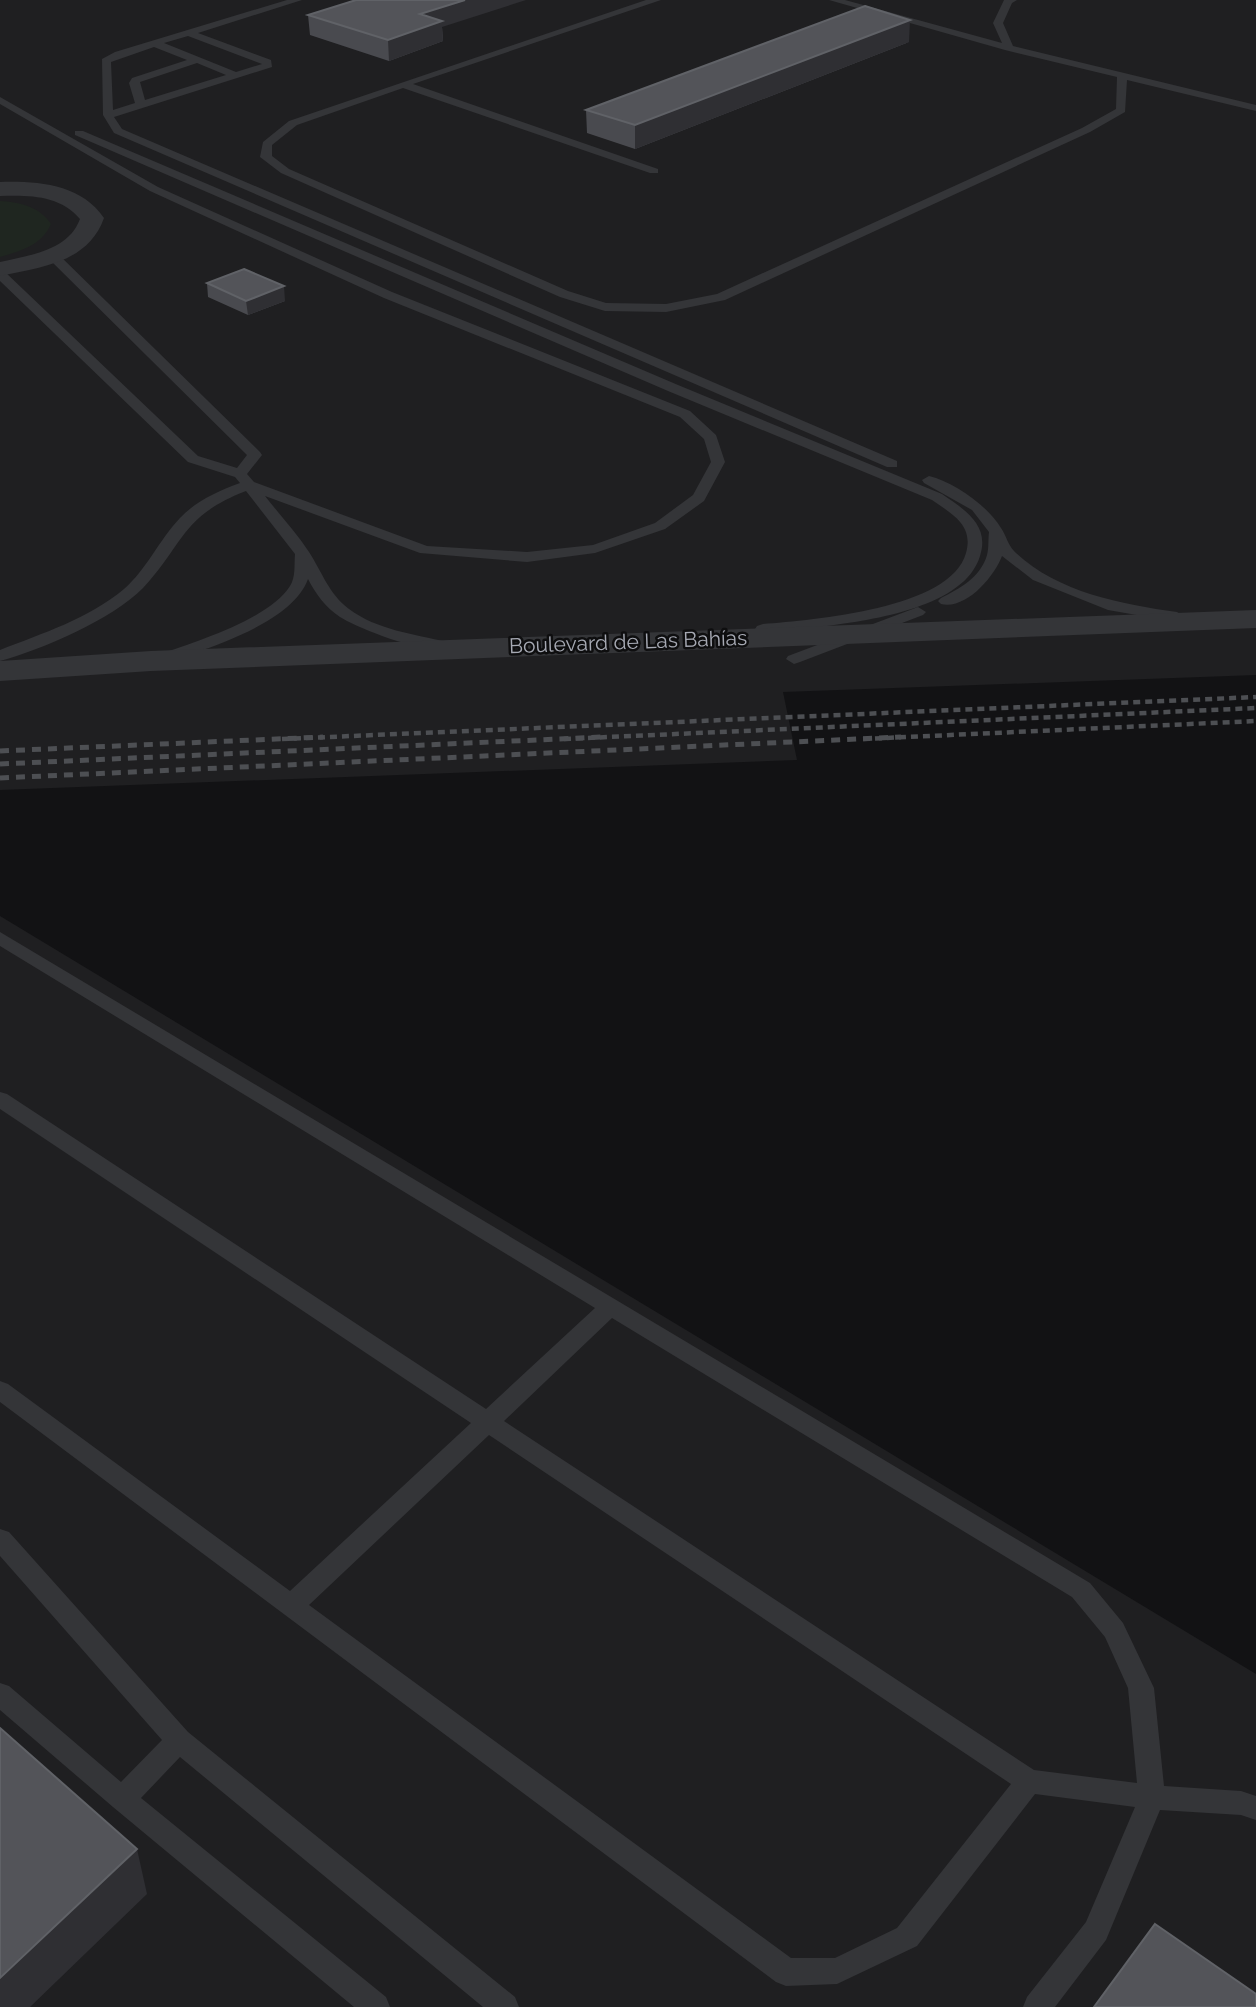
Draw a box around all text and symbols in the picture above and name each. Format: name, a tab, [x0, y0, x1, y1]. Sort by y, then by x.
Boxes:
street label: Boulevard de Las Bahías	[508, 625, 748, 658]

